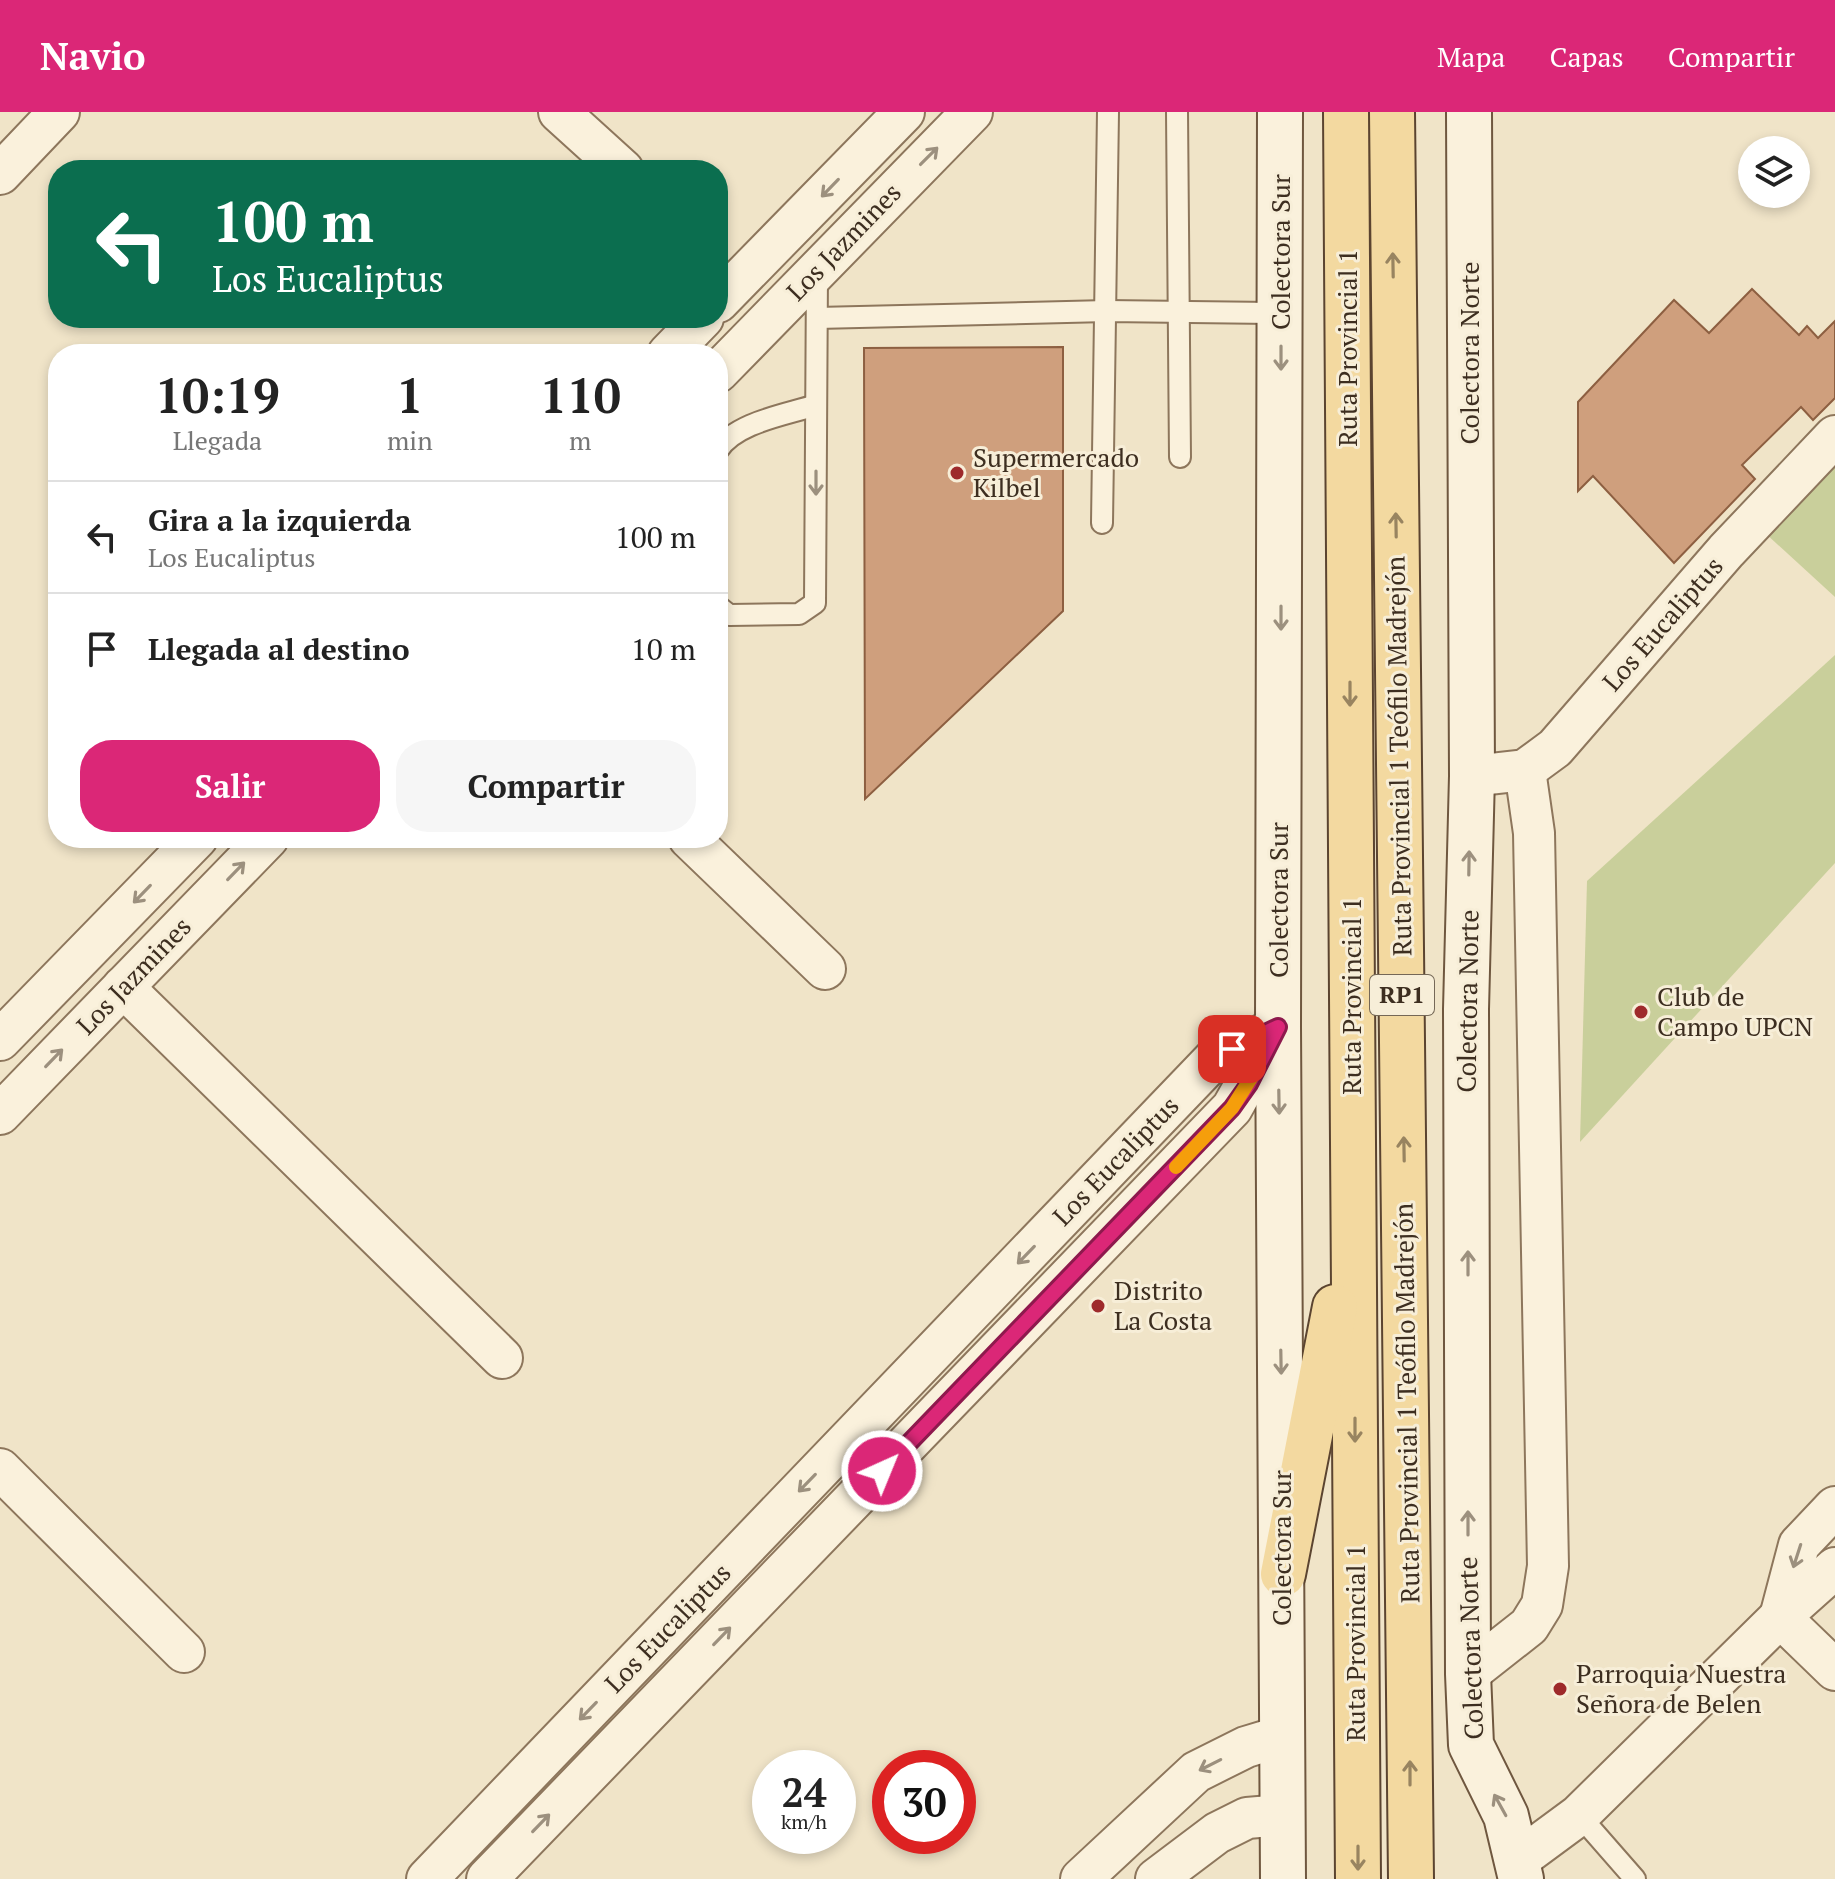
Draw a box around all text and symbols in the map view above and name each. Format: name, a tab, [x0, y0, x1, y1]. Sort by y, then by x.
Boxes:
text: Navio	[40, 31, 146, 81]
text: Mapa	[1437, 38, 1505, 75]
text: Capas	[1549, 38, 1624, 75]
text: Compartir	[1668, 38, 1795, 75]
map controls	[1738, 136, 1810, 208]
button: layers	[1738, 136, 1810, 208]
one-way arrow	[919, 147, 938, 166]
street label: Colectora Sur	[1263, 174, 1297, 330]
street label: Los Jazmines	[779, 175, 908, 307]
one-way arrow	[821, 178, 840, 197]
text: 100 m	[212, 184, 374, 258]
icon: left	[80, 192, 184, 296]
street label: Ruta Provincial 1	[1330, 249, 1364, 447]
one-way arrow	[1385, 252, 1401, 279]
text: Los Eucaliptus	[212, 255, 444, 302]
street label: Colectora Norte	[1452, 261, 1486, 445]
one-way arrow	[1273, 344, 1289, 371]
text: 10:19	[155, 363, 280, 427]
text: 1	[396, 363, 423, 427]
text: 110	[540, 363, 621, 427]
text: Llegada	[173, 423, 262, 457]
text: min	[387, 423, 433, 457]
text: m	[569, 423, 592, 457]
place label: Supermercado Kilbel	[973, 440, 1139, 504]
marker: Supermercado Kilbel	[948, 464, 966, 482]
one-way arrow	[808, 469, 824, 496]
text: Gira a la izquierda	[148, 500, 412, 540]
one-way arrow	[1389, 512, 1404, 539]
icon: left	[80, 515, 124, 559]
text: 100 m	[615, 517, 696, 557]
text: Los Eucaliptus	[148, 540, 315, 574]
street label: Los Eucaliptus	[1594, 549, 1730, 698]
street label: Ruta Provincial 1 Teófilo Madrejón	[1378, 556, 1418, 956]
one-way arrow	[1273, 604, 1289, 631]
icon: arrive	[80, 627, 124, 671]
text: Llegada al destino	[148, 629, 409, 669]
text: 10 m	[631, 629, 696, 669]
one-way arrow	[1342, 680, 1358, 707]
button: Salir	[80, 740, 380, 832]
button: Compartir	[396, 740, 696, 832]
street label: Colectora Sur	[1261, 822, 1295, 978]
one-way arrow	[1462, 850, 1477, 877]
one-way arrow	[226, 861, 245, 881]
one-way arrow	[133, 884, 152, 904]
street label: Ruta Provincial 1	[1334, 897, 1368, 1095]
street label: Los Jazmines	[69, 909, 198, 1041]
street label: Colectora Norte	[1448, 909, 1486, 1093]
road number: RP1	[1370, 975, 1434, 1015]
place label: Club de Campo UPCN	[1657, 979, 1813, 1043]
marker: Club de Campo UPCN	[1632, 1003, 1650, 1021]
pin	[1198, 1015, 1266, 1083]
icon: arrive	[1210, 1027, 1254, 1071]
one-way arrow	[45, 1048, 64, 1068]
street label: Los Eucaliptus	[1045, 1088, 1186, 1232]
one-way arrow	[1271, 1088, 1287, 1115]
one-way arrow	[1397, 1136, 1412, 1163]
street label: Ruta Provincial 1 Teófilo Madrejón	[1386, 1203, 1426, 1603]
one-way arrow	[1016, 1245, 1035, 1265]
one-way arrow	[1460, 1250, 1475, 1277]
place label: Distrito La Costa	[1114, 1273, 1212, 1337]
marker: Distrito La Costa	[1089, 1297, 1107, 1315]
one-way arrow	[1273, 1348, 1289, 1375]
one-way arrow	[1347, 1416, 1363, 1443]
position arrow	[840, 1429, 924, 1513]
street label: Colectora Sur	[1264, 1470, 1298, 1626]
one-way arrow	[797, 1473, 816, 1493]
one-way arrow	[1460, 1510, 1476, 1537]
one-way arrow	[1789, 1543, 1803, 1568]
street label: Ruta Provincial 1	[1338, 1544, 1372, 1742]
street label: Los Eucaliptus	[597, 1555, 738, 1699]
street label: Colectora Norte	[1450, 1556, 1490, 1740]
one-way arrow	[712, 1627, 731, 1646]
place label: Parroquia Nuestra Señora de Belen	[1576, 1656, 1786, 1720]
marker: Parroquia Nuestra Señora de Belen	[1551, 1680, 1569, 1698]
one-way arrow	[579, 1701, 598, 1720]
speed limit sign: 30	[872, 1750, 976, 1854]
one-way arrow	[1199, 1758, 1222, 1774]
one-way arrow	[1402, 1760, 1418, 1787]
text: 24	[781, 1765, 827, 1818]
one-way arrow	[1491, 1793, 1507, 1817]
text: km/h	[781, 1808, 827, 1835]
one-way arrow	[531, 1814, 550, 1833]
one-way arrow	[1350, 1844, 1366, 1871]

